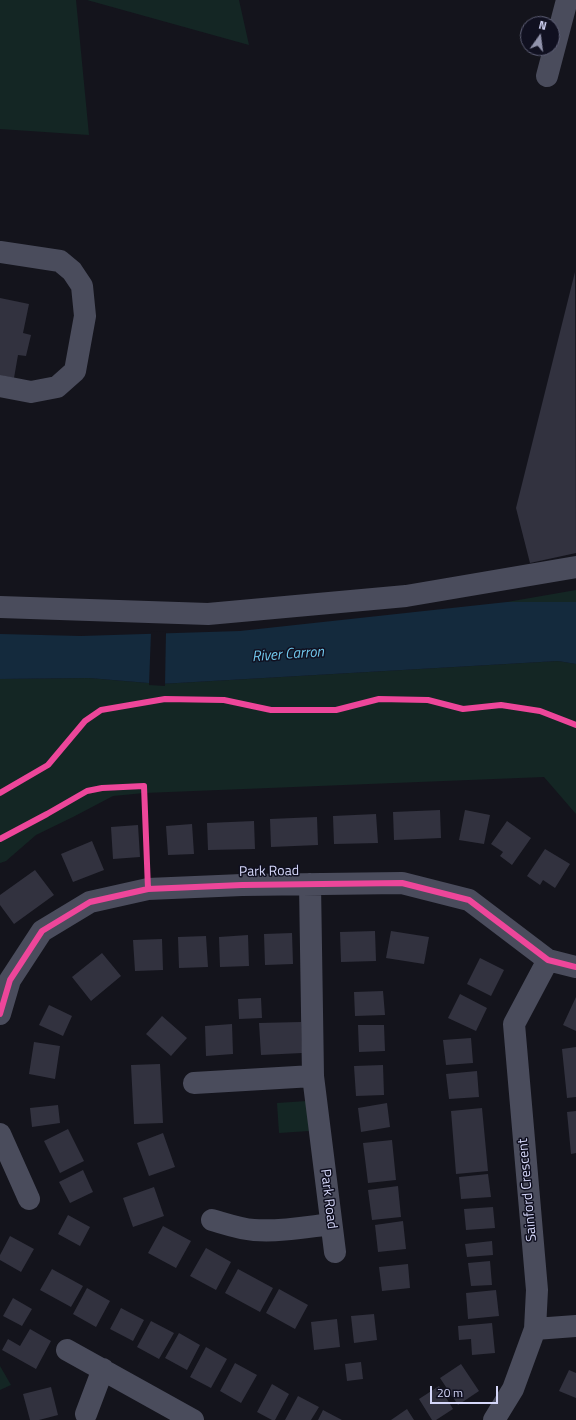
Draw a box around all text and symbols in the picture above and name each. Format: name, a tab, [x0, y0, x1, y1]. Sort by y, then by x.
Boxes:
north arrow	[520, 16, 560, 56]
text: N	[537, 17, 548, 34]
water label: River Carron	[251, 644, 325, 666]
street label: Park Road	[239, 863, 299, 881]
street label: Sainford Crescent	[515, 1138, 541, 1242]
street label: Park Road	[316, 1168, 340, 1230]
scale bar	[432, 1378, 500, 1404]
text: 20 m	[437, 1383, 463, 1402]

